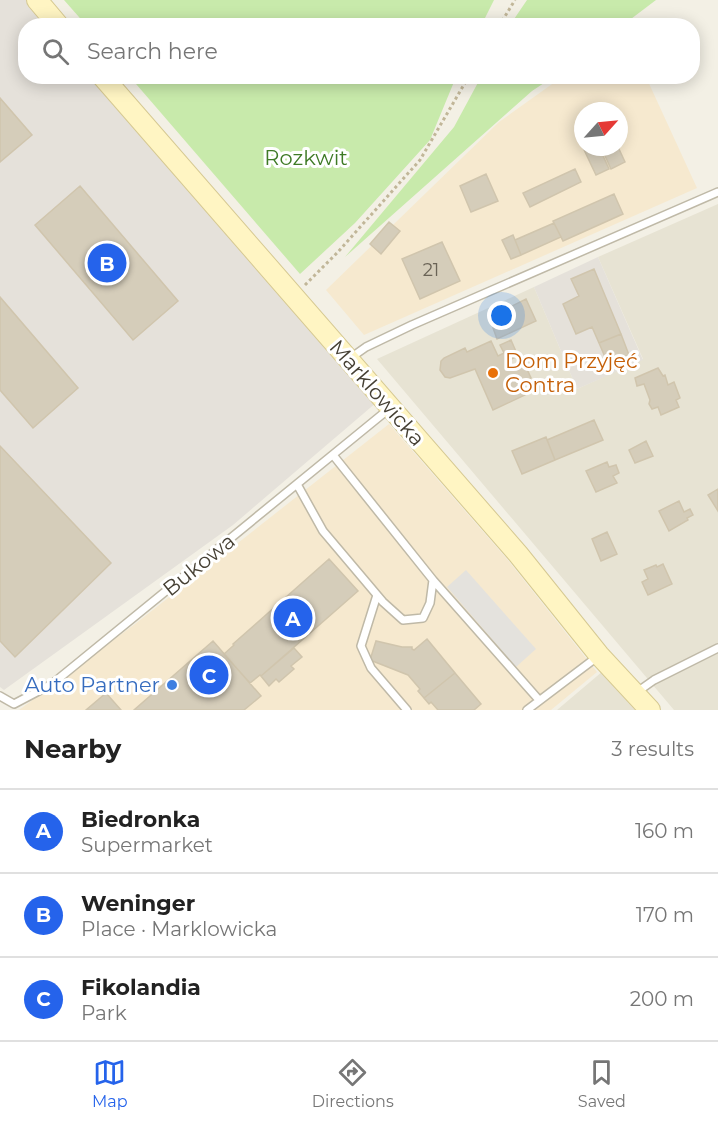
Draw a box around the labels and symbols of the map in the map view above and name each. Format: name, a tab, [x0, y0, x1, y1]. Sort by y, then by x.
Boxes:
north arrow	[574, 102, 628, 156]
park label: Rozkwit	[264, 145, 348, 170]
pin: B	[88, 240, 126, 286]
house number: 21	[423, 259, 439, 281]
your location	[487, 301, 516, 330]
street label: Marklowicka	[325, 335, 430, 451]
place label: Dom Przyjęć Contra	[505, 348, 638, 397]
marker: Dom Przyjęć Contra	[486, 366, 500, 380]
street label: Bukowa	[158, 528, 240, 601]
pin: A	[274, 596, 312, 640]
pin: C	[190, 652, 228, 698]
place label: Auto Partner	[25, 672, 160, 697]
marker: Auto Partner	[165, 678, 179, 692]

